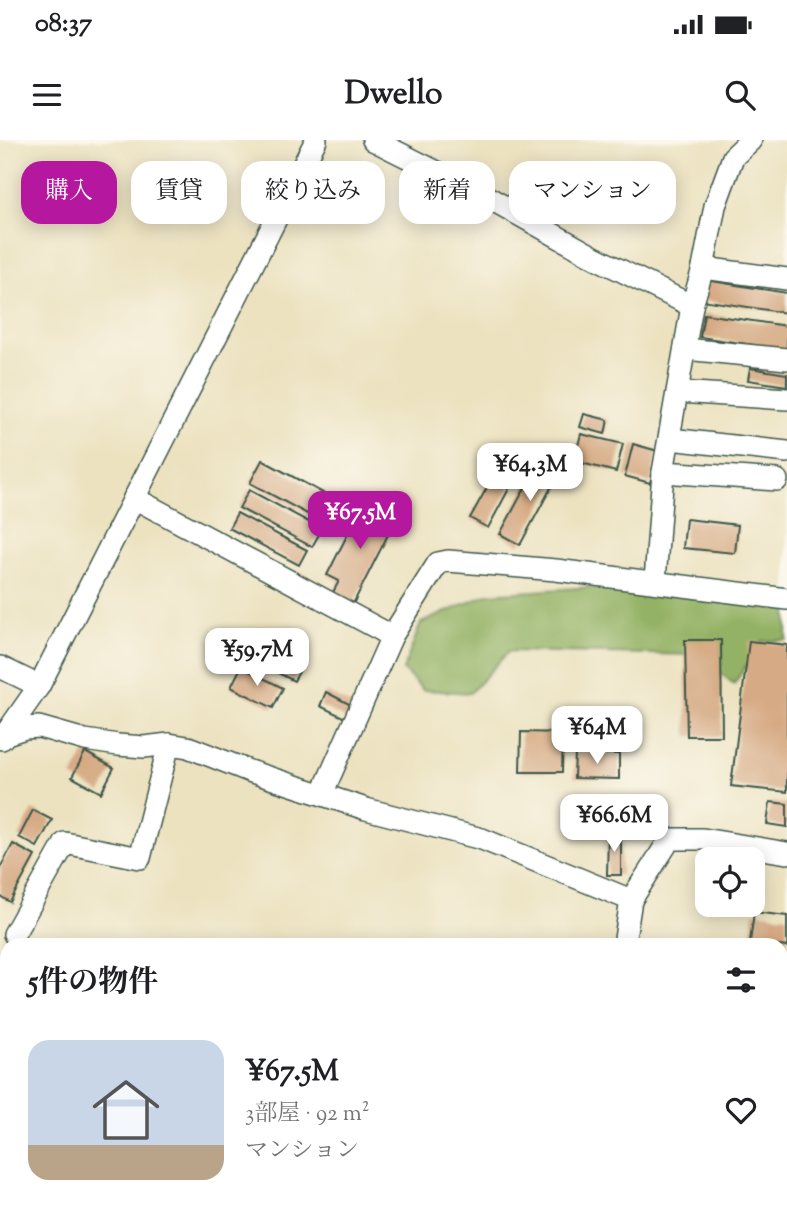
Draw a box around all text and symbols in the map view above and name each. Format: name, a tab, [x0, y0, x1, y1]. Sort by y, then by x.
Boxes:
text: 08:37	[35, 6, 92, 43]
text: Dwello	[344, 72, 443, 118]
icon: menu	[28, 76, 66, 114]
icon: search	[721, 76, 759, 114]
chip: 購入	[21, 161, 117, 224]
chip: 賃貸	[131, 161, 227, 224]
chip: 絞り込み	[241, 161, 385, 224]
chip: 新着	[399, 161, 495, 224]
chip: マンション	[509, 161, 676, 224]
pin: ¥64.3M	[473, 444, 587, 503]
text: ¥64.3M	[493, 449, 567, 482]
pin: ¥67.5M	[303, 492, 417, 551]
text: ¥67.5M	[324, 497, 396, 530]
pin: ¥59.7M	[200, 629, 314, 688]
text: ¥59.7M	[221, 634, 293, 667]
pin: ¥64M	[556, 706, 638, 766]
text: ¥64M	[568, 712, 626, 745]
pin: ¥66.6M	[557, 794, 671, 854]
text: ¥66.6M	[576, 800, 652, 833]
map controls	[695, 847, 765, 917]
button: locate	[695, 847, 765, 917]
icon: filters	[722, 961, 760, 999]
text: 5件の物件	[28, 962, 158, 1005]
text: ¥67.5M	[245, 1051, 339, 1094]
icon: home	[84, 1068, 168, 1152]
icon: heart	[722, 1091, 760, 1129]
text: 3部屋 · 92 m²	[245, 1098, 370, 1131]
text: マンション	[245, 1135, 359, 1168]

